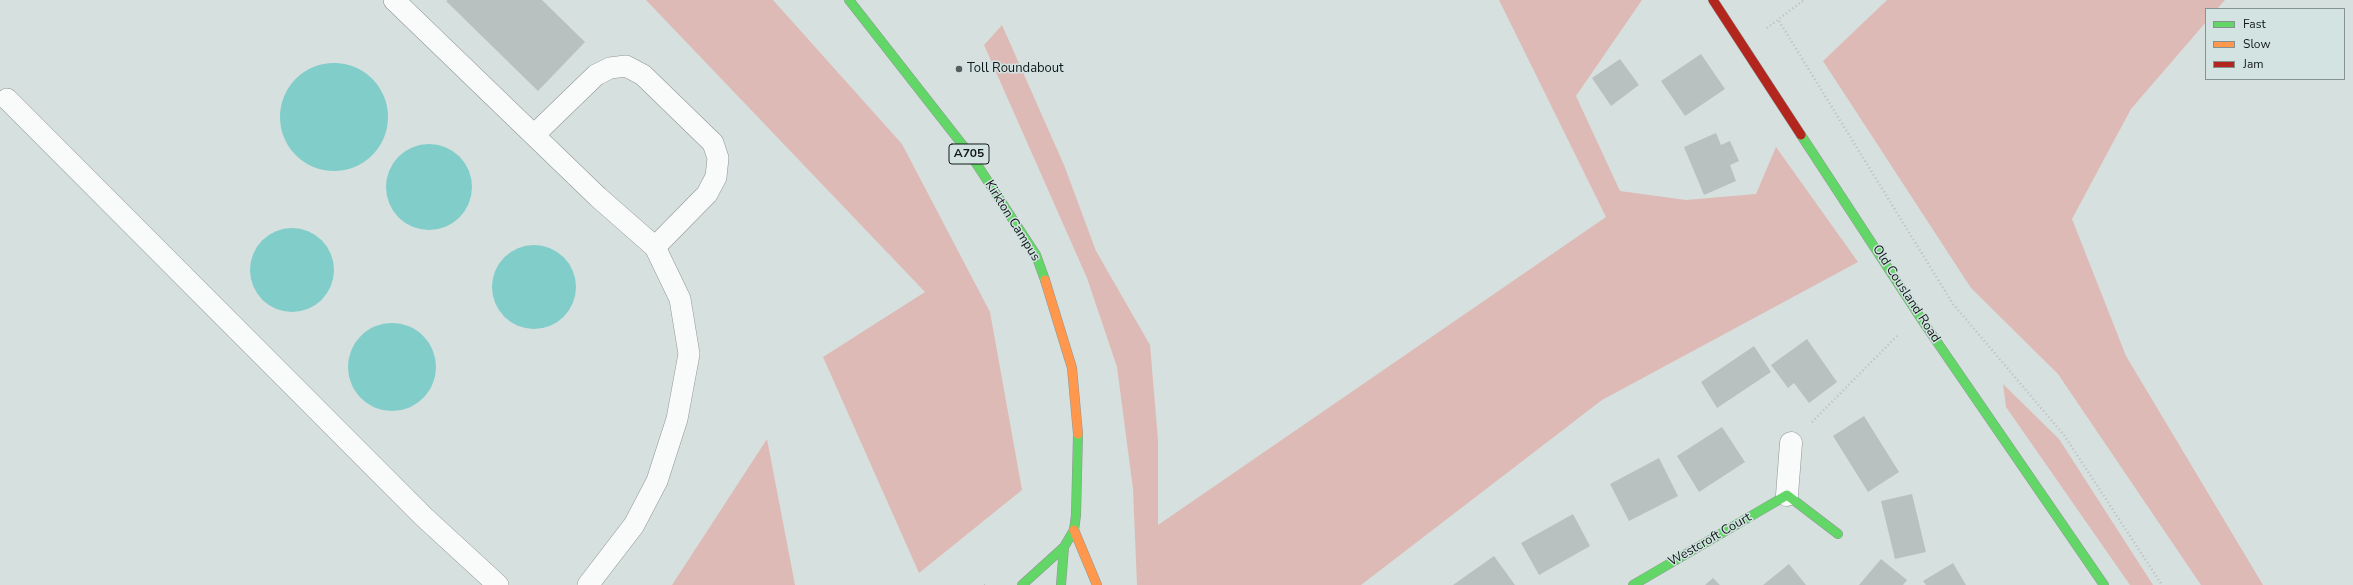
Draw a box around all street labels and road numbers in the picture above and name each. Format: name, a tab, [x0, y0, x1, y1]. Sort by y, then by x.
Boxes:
road number: A705	[949, 144, 989, 164]
street label: Kirkton Campus	[981, 178, 1043, 264]
street label: Old Cousland Road	[1869, 242, 1943, 346]
street label: Westcroft Court	[1666, 510, 1754, 570]

